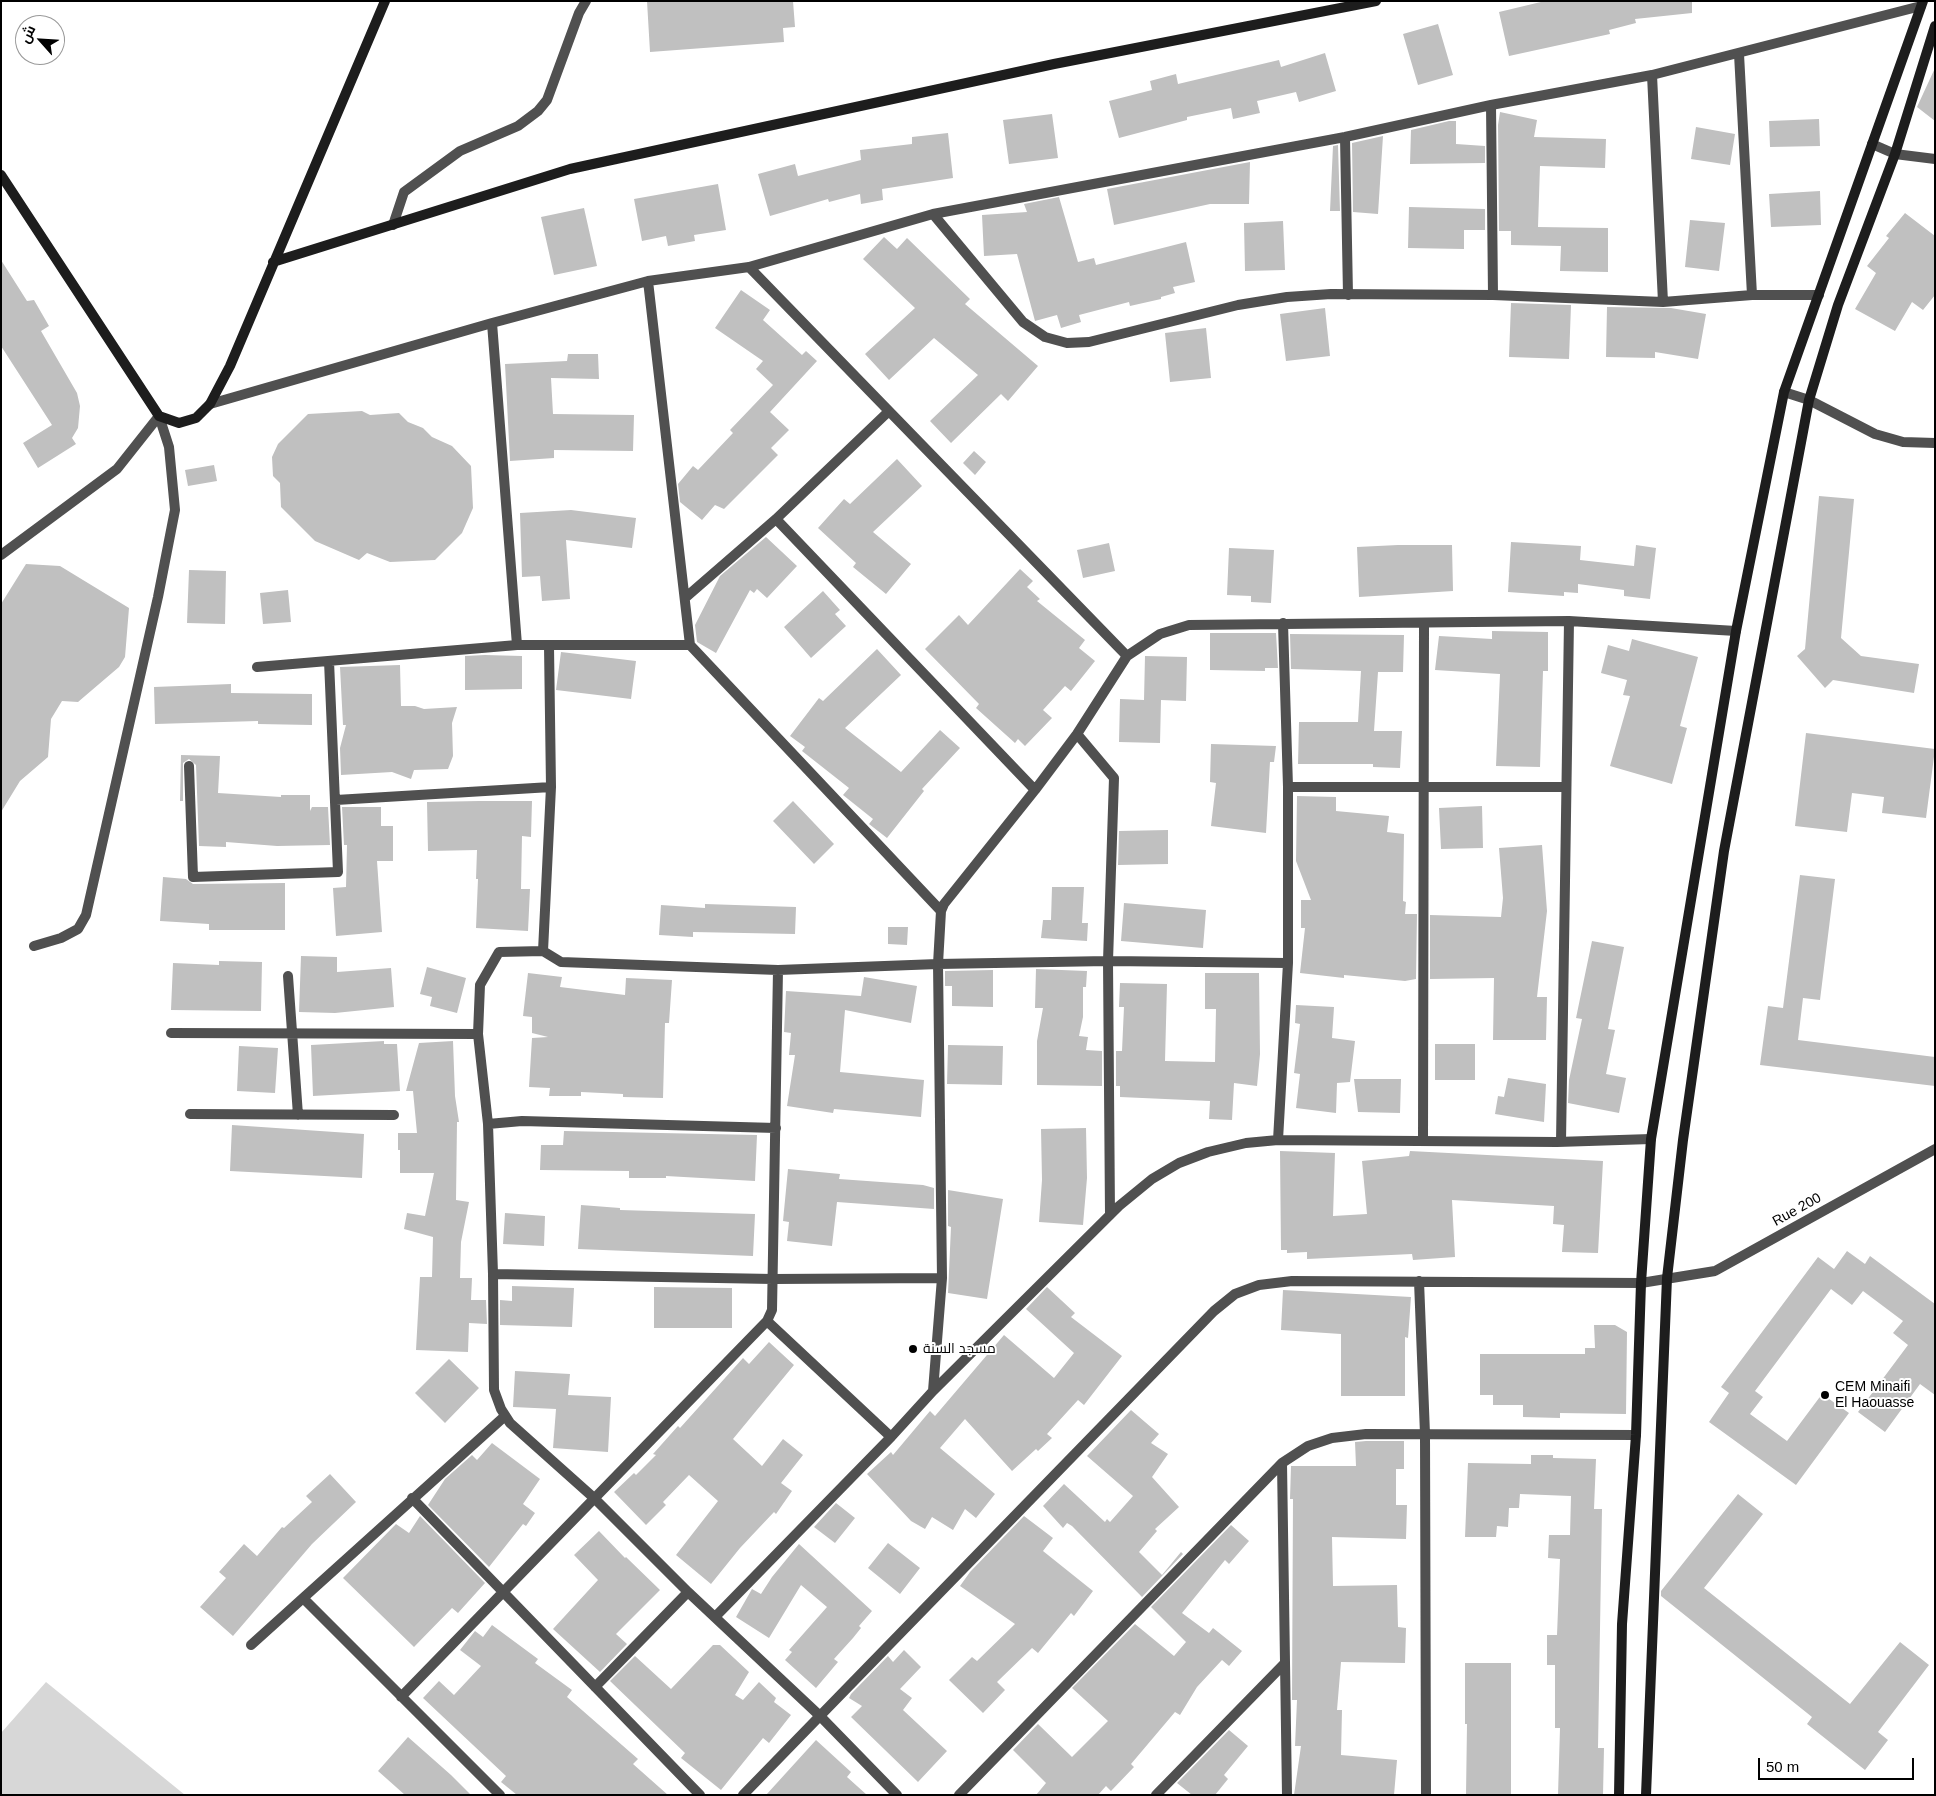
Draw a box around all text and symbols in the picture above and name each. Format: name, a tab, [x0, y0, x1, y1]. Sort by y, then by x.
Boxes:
north arrow	[15, 15, 65, 65]
text: ش	[16, 22, 39, 45]
street label: Rue 200	[1770, 1190, 1824, 1230]
place label: مسجد السنة	[923, 1341, 996, 1357]
marker: مسجد السنة	[907, 1343, 919, 1355]
place label: CEM Minaifi El Haouasse	[1835, 1379, 1914, 1411]
marker: CEM Minaifi El Haouasse	[1819, 1389, 1831, 1401]
scale bar	[1761, 1748, 1917, 1780]
text: 50 m	[1766, 1758, 1799, 1775]

